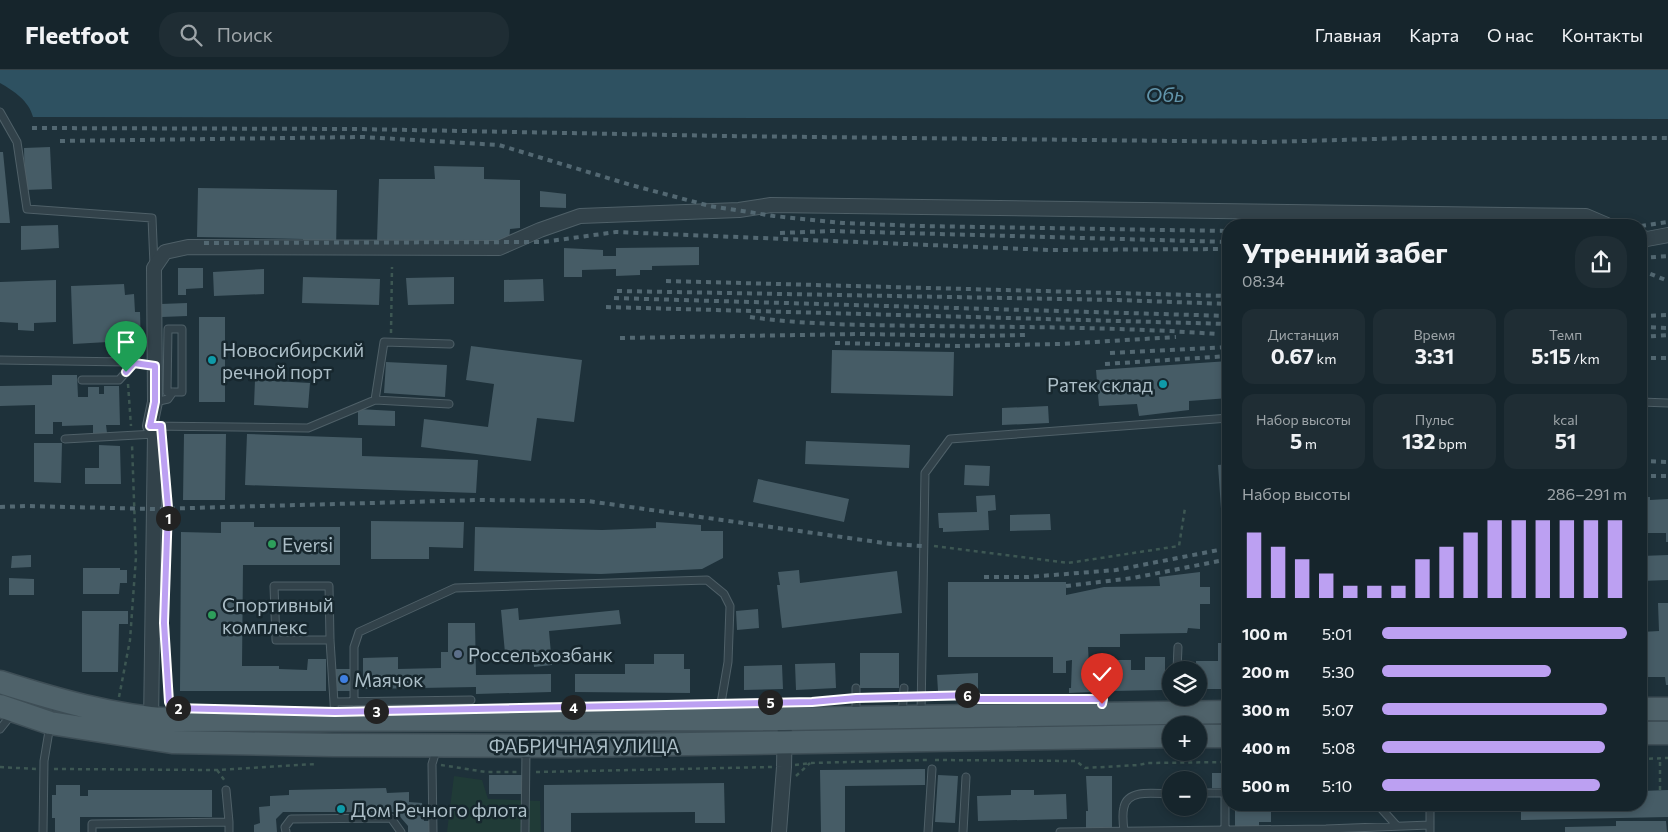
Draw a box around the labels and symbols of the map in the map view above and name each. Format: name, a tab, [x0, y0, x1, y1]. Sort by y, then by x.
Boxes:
water label: Обь	[1146, 82, 1184, 106]
pin	[105, 321, 147, 372]
place label: Новосибирский речной порт	[222, 338, 364, 383]
marker: Новосибирский речной порт	[206, 354, 218, 366]
place label: Ратек склад	[1047, 373, 1153, 396]
marker: Ратек склад	[1157, 378, 1169, 390]
pin: 1	[156, 506, 180, 530]
place label: Eversi	[282, 533, 333, 556]
marker: Eversi	[266, 538, 278, 550]
place label: Спортивный комплекс	[222, 593, 334, 638]
marker: Спортивный комплекс	[206, 609, 218, 621]
place label: Россельхозбанк	[468, 643, 613, 666]
marker: Россельхозбанк	[452, 648, 464, 660]
pin	[1081, 653, 1123, 704]
place label: Маячок	[354, 668, 423, 691]
marker: Маячок	[338, 673, 350, 685]
pin: 6	[954, 682, 980, 708]
pin: 5	[758, 690, 782, 714]
pin: 4	[560, 694, 586, 720]
pin: 2	[166, 696, 190, 720]
pin: 3	[364, 698, 388, 724]
street label: ФАБРИЧНАЯ УЛИЦА	[489, 734, 679, 757]
place label: Дом Речного флота	[351, 798, 527, 821]
marker: Дом Речного флота	[335, 803, 347, 815]

